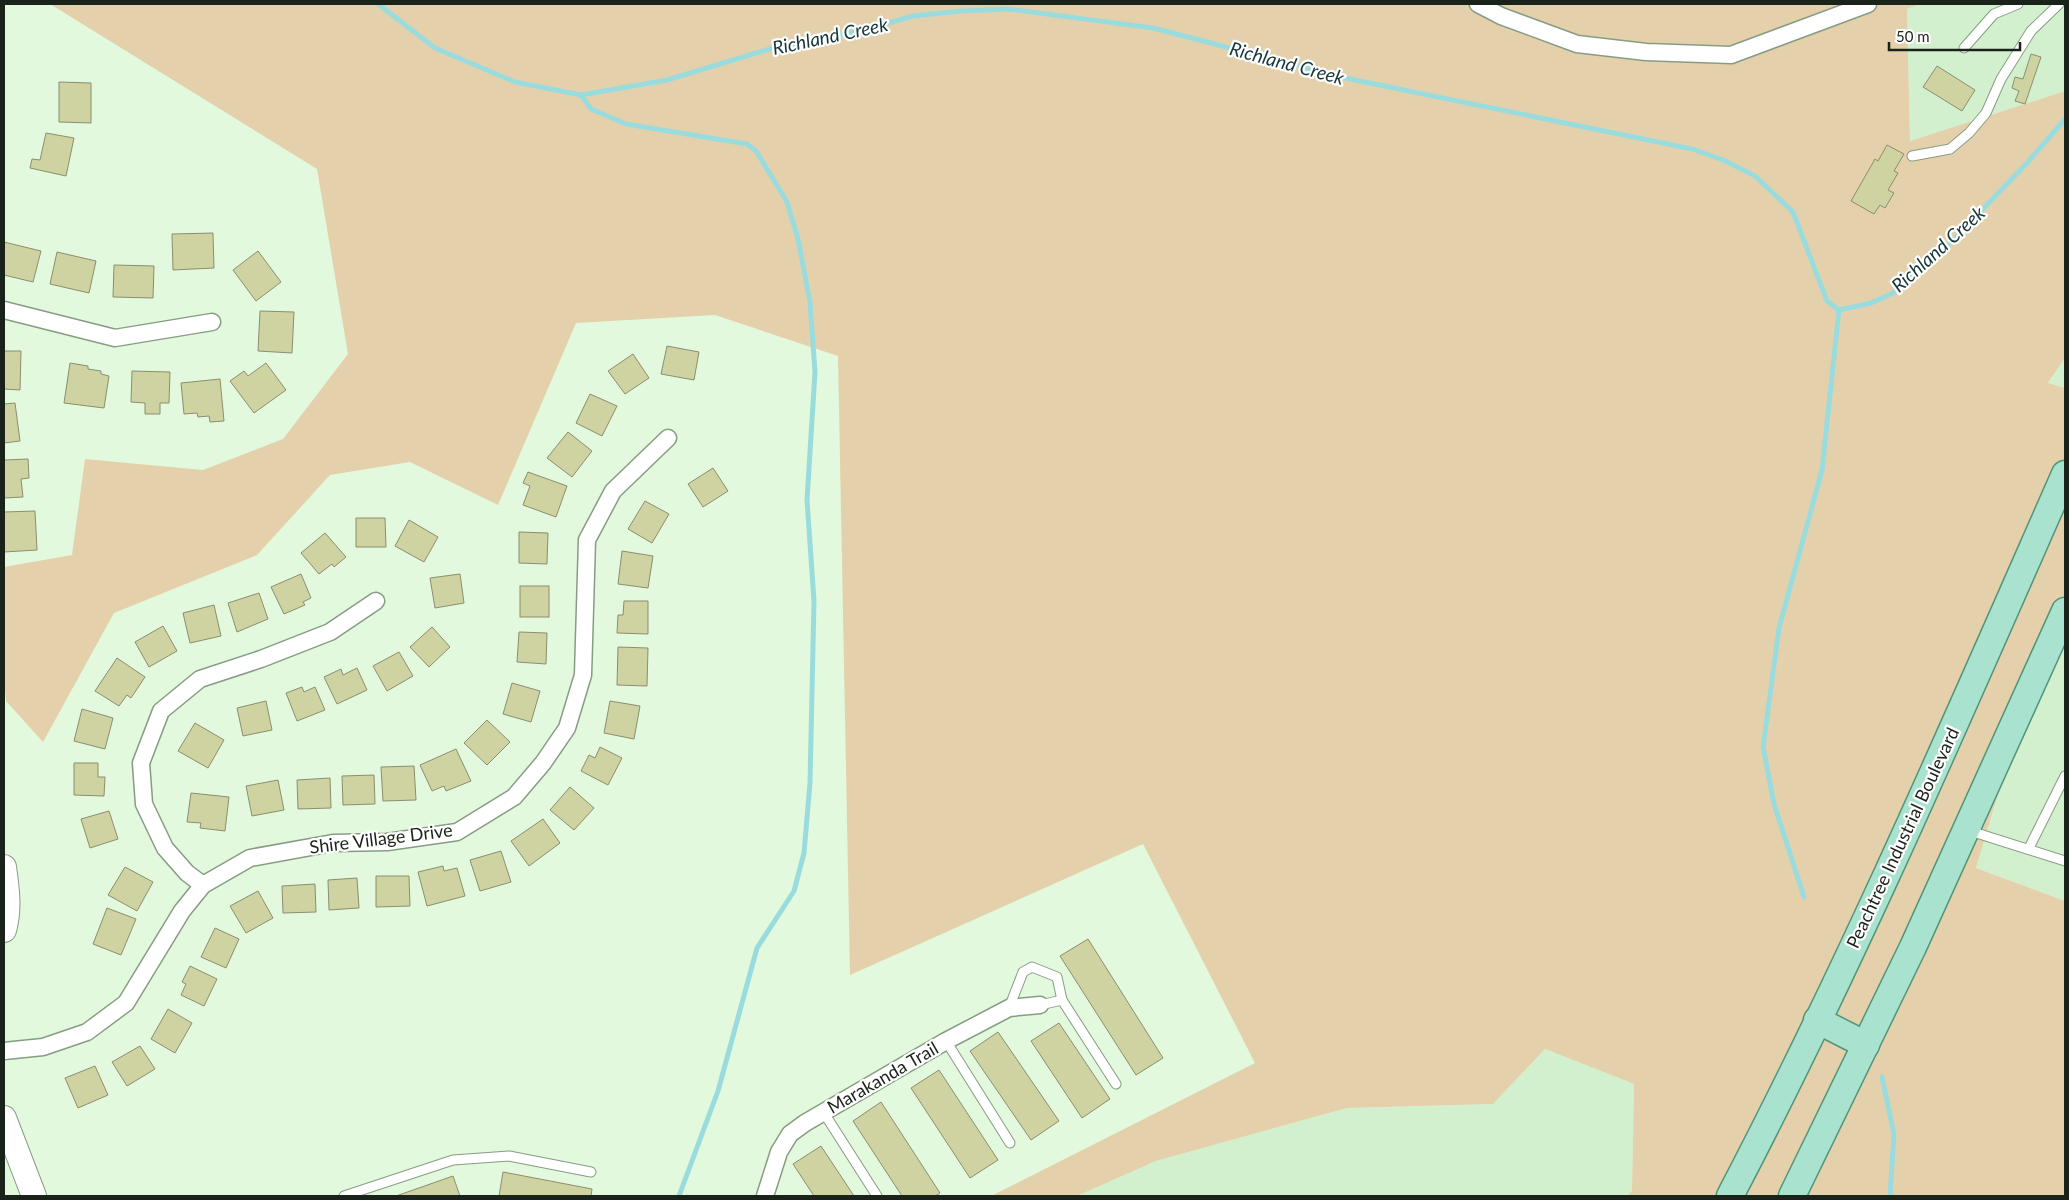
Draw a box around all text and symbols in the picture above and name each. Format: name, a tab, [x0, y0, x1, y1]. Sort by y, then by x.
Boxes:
water label: Richland Creek	[770, 12, 891, 59]
scale bar	[1889, 20, 2020, 52]
text: 50 m	[1896, 27, 1930, 45]
water label: Richland Creek	[1227, 36, 1348, 89]
water label: Richland Creek	[1886, 200, 1990, 297]
street label: Peachtree Industrial Boulevard	[1841, 724, 1963, 952]
street label: Shire Village Drive	[308, 818, 454, 858]
street label: Marakanda Trail	[823, 1036, 942, 1118]

